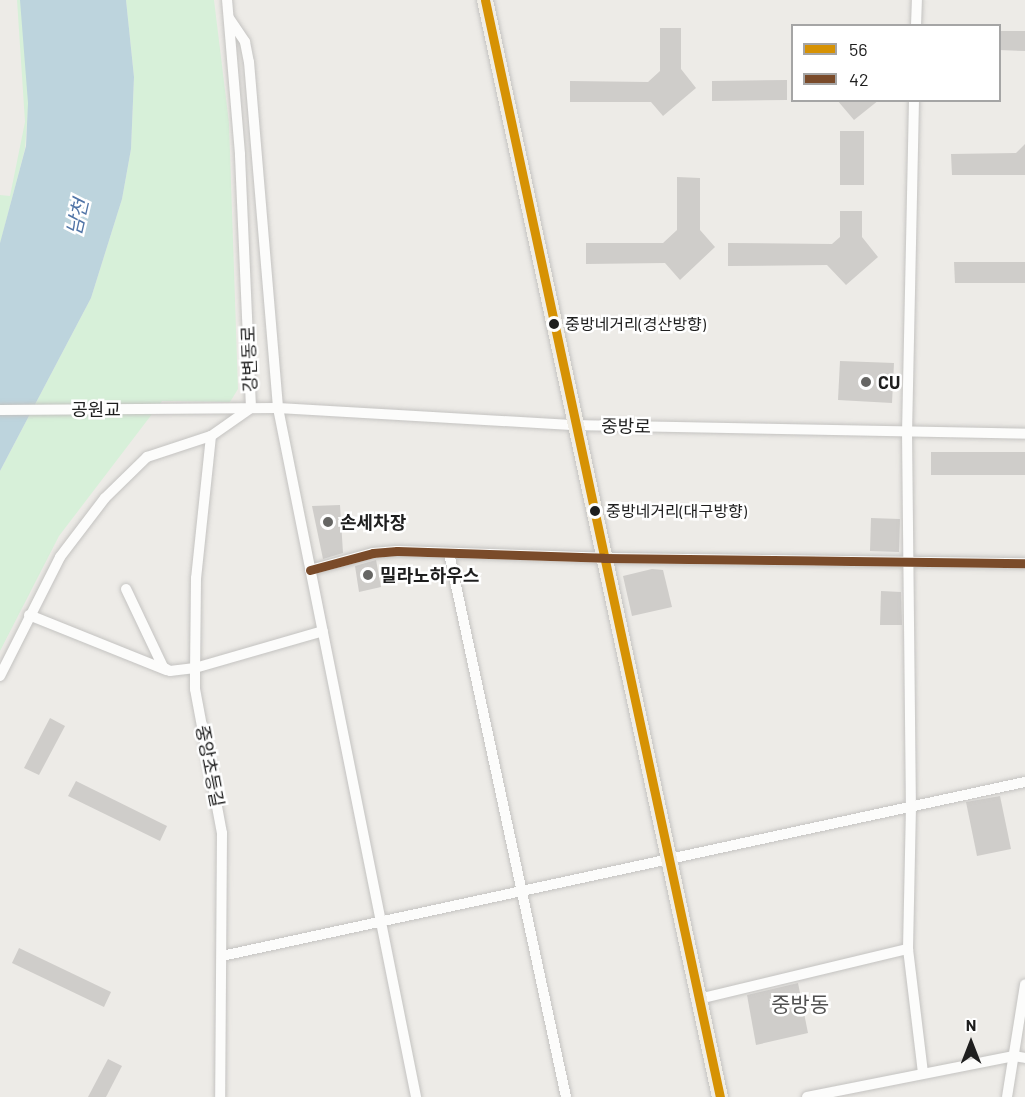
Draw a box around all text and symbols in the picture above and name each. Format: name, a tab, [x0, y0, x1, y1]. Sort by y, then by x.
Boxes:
legend	[791, 24, 1001, 102]
text: 56	[849, 38, 868, 60]
text: 42	[849, 68, 869, 90]
water label: 남천	[61, 196, 93, 238]
place label: 중방네거리(경산방향)	[565, 314, 706, 334]
marker: 중방네거리(경산방향)	[548, 318, 560, 330]
street label: 강변동로	[237, 326, 261, 392]
place label: CU	[878, 371, 900, 393]
marker: CU	[859, 375, 873, 389]
street label: 공원교	[71, 398, 121, 420]
street label: 중방로	[601, 415, 651, 437]
place label: 중방네거리(대구방향)	[606, 501, 747, 521]
marker: 중방네거리(대구방향)	[589, 505, 601, 517]
place label: 손세차장	[340, 511, 406, 533]
marker: 손세차장	[321, 515, 335, 529]
place label: 밀라노하우스	[380, 564, 479, 586]
marker: 밀라노하우스	[361, 568, 375, 582]
street label: 중앙초등길	[191, 723, 229, 809]
district label: 중방동	[771, 991, 829, 1017]
north arrow	[941, 1013, 1001, 1073]
text: N	[966, 1015, 976, 1034]

